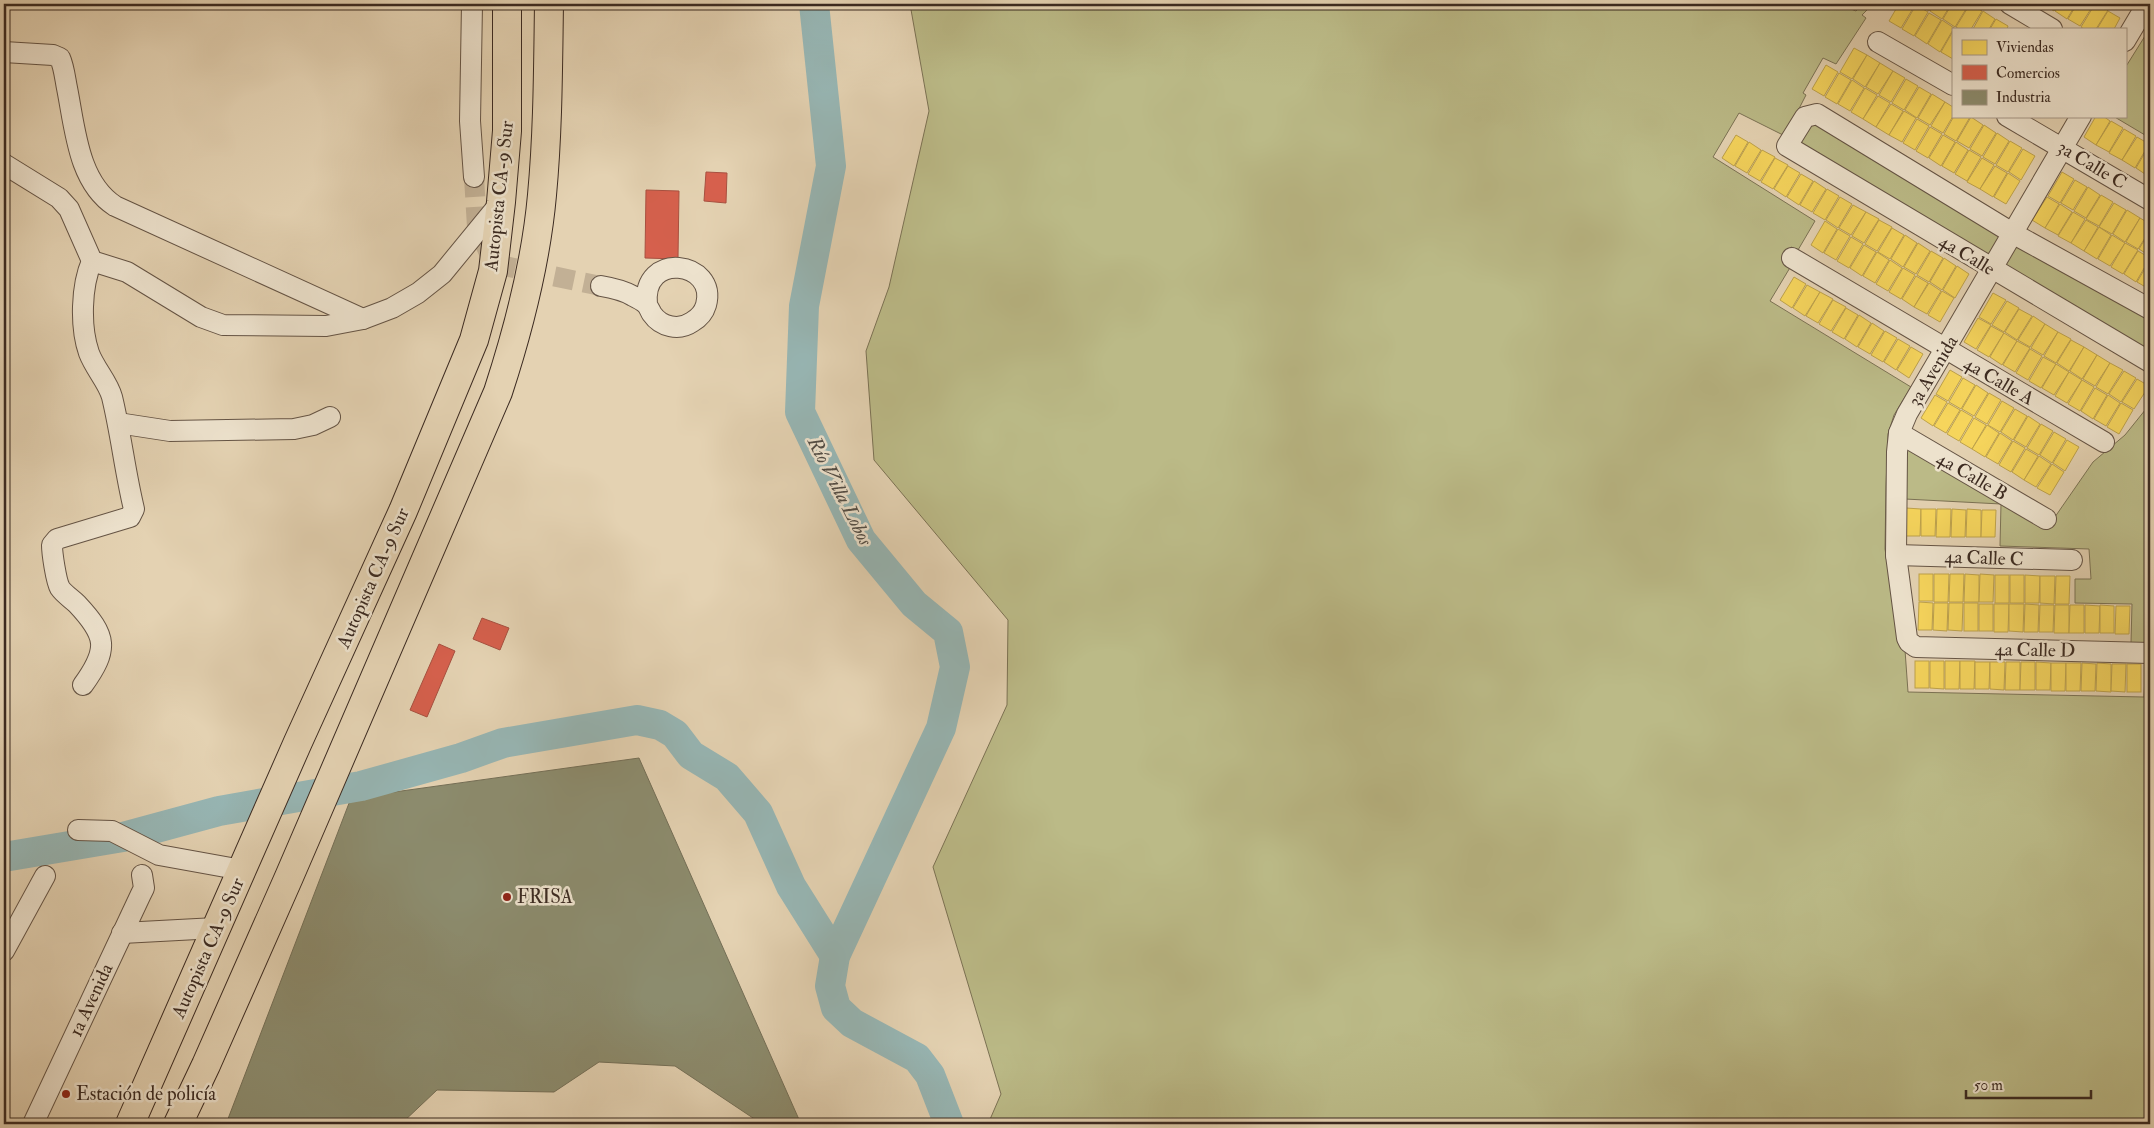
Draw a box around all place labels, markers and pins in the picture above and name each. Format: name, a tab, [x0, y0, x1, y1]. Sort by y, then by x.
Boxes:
place label: FRISA	[517, 885, 573, 909]
marker: FRISA	[501, 891, 513, 903]
place label: Estación de policía	[76, 1082, 216, 1107]
marker: Estación de policía	[60, 1088, 72, 1100]

